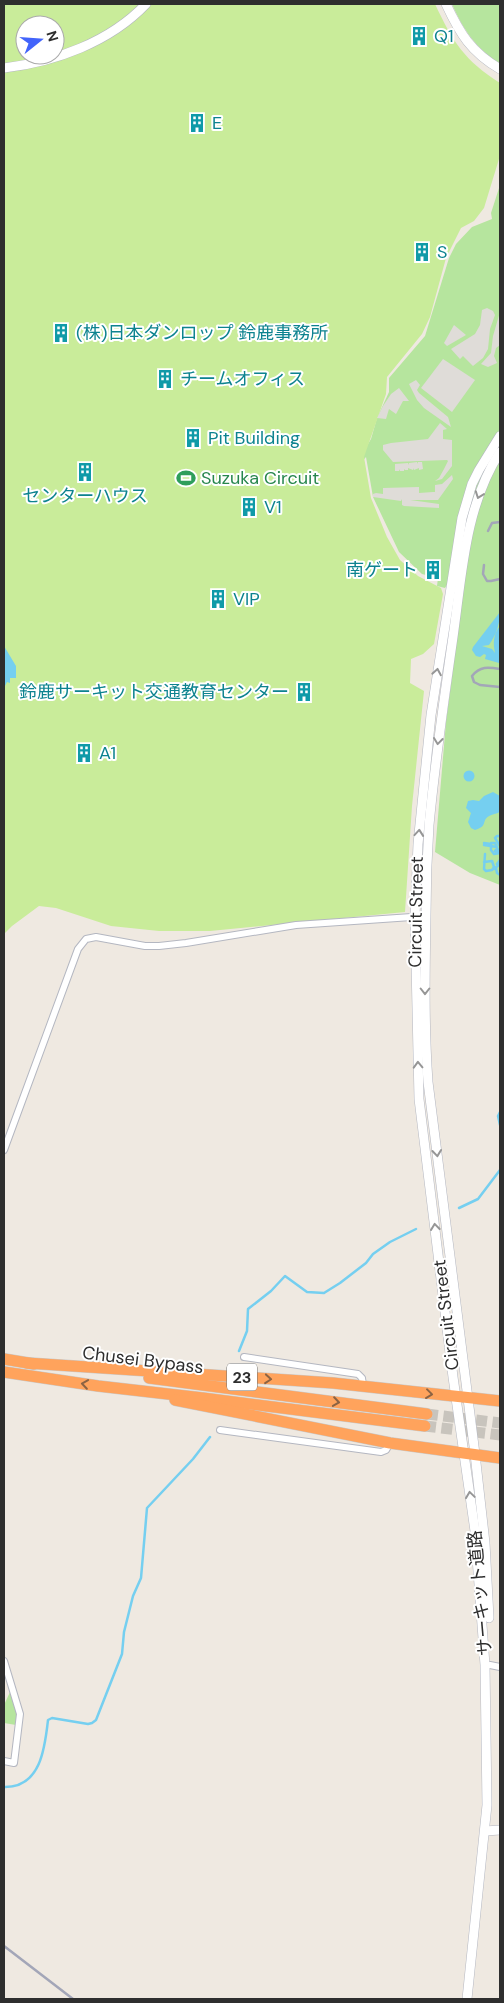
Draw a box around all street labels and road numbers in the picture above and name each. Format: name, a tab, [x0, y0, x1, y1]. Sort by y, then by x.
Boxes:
street label: Circuit Street	[403, 856, 429, 968]
street label: Circuit Street	[427, 1258, 465, 1372]
street label: Chusei Bypass	[81, 1341, 205, 1379]
road number: 23	[227, 1364, 257, 1390]
street label: サーキット道路	[463, 1529, 497, 1657]

